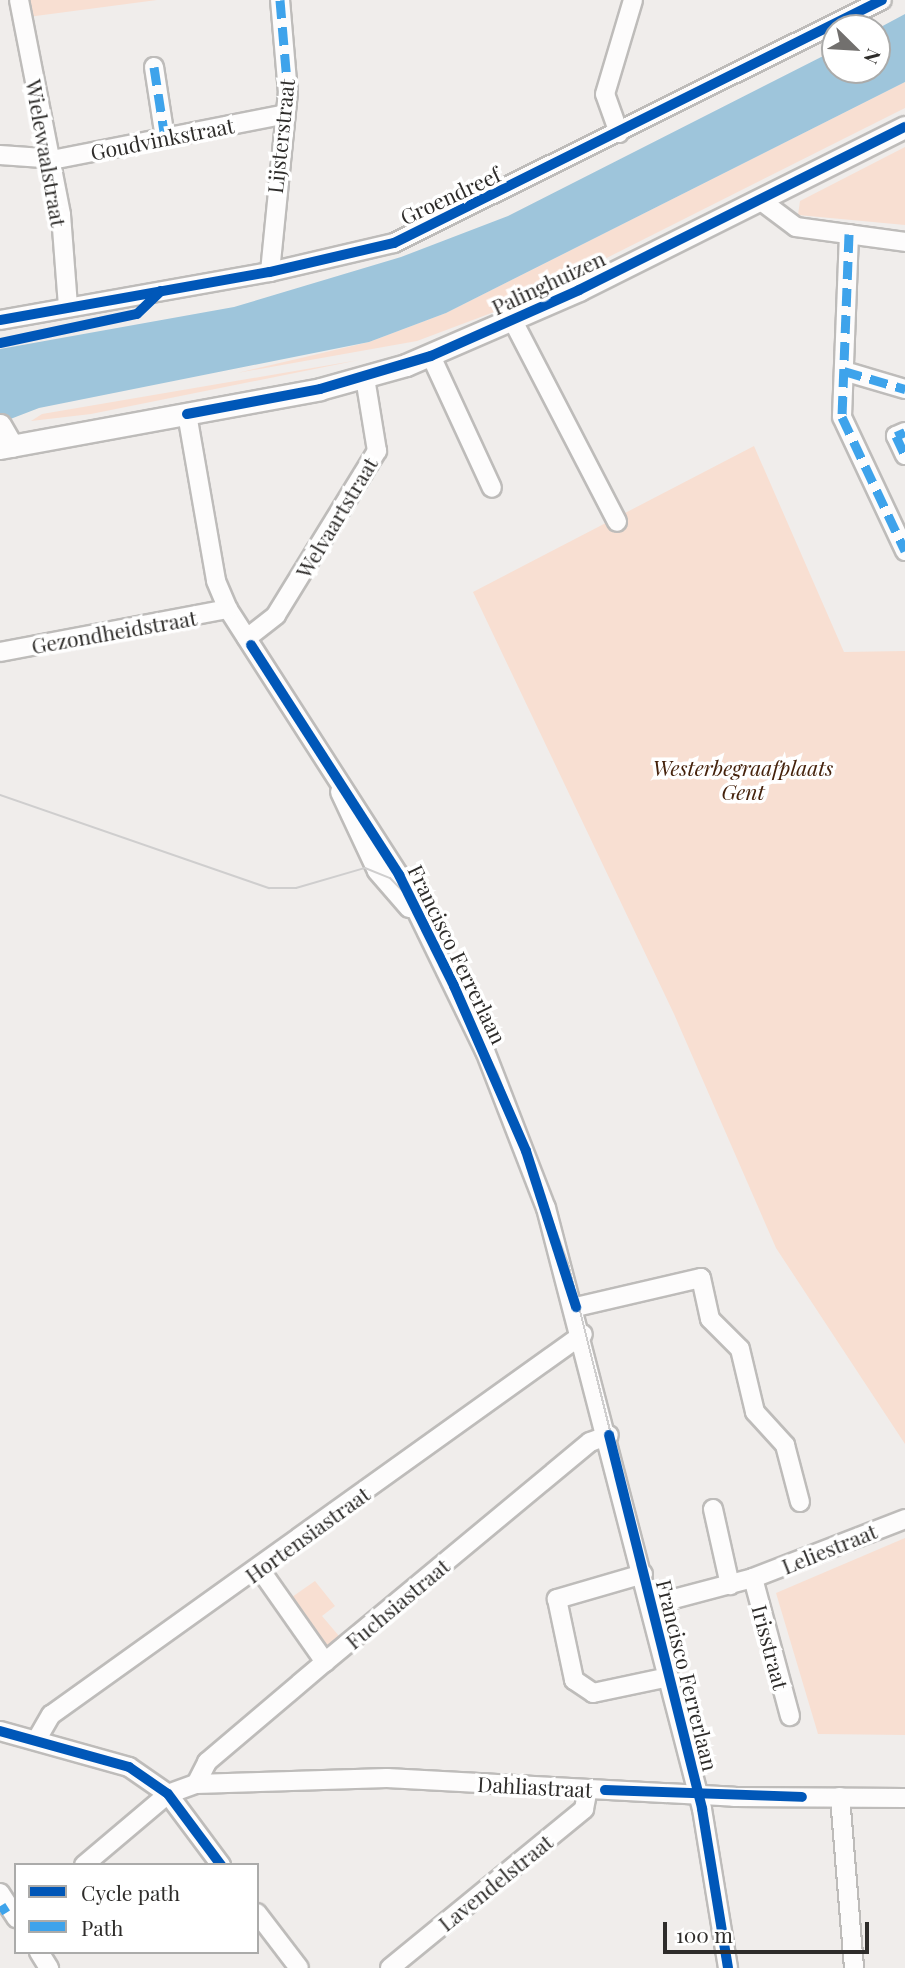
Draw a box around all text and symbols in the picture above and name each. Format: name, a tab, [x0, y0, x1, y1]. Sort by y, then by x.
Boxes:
north arrow	[821, 14, 891, 84]
text: N	[859, 45, 888, 68]
street label: Wielewaalstraat	[22, 77, 72, 229]
street label: Lijsterstraat	[261, 77, 299, 195]
street label: Goudvinkstraat	[88, 112, 236, 164]
street label: Groendreef	[396, 161, 504, 229]
street label: Palinghuizen	[487, 245, 609, 319]
street label: Welvaartstraat	[290, 452, 382, 582]
street label: Gezondheidstraat	[29, 604, 199, 658]
park label: Westerbegraafplaats Gent	[653, 754, 833, 804]
street label: Francisco Ferrerlaan	[404, 860, 512, 1048]
street label: Hortensiastraat	[240, 1480, 374, 1588]
street label: Leliestraat	[778, 1518, 880, 1578]
street label: Fuchsiastraat	[340, 1552, 454, 1654]
street label: Francisco Ferrerlaan	[652, 1577, 724, 1773]
street label: Irisstraat	[748, 1602, 794, 1692]
street label: Dahliastraat	[477, 1770, 593, 1802]
street label: Lavendelstraat	[433, 1828, 557, 1936]
legend	[14, 1863, 259, 1954]
text: Cycle path	[81, 1878, 180, 1906]
scale bar	[667, 1909, 874, 1953]
text: Path	[81, 1913, 123, 1941]
text: 100 m	[676, 1920, 733, 1948]

